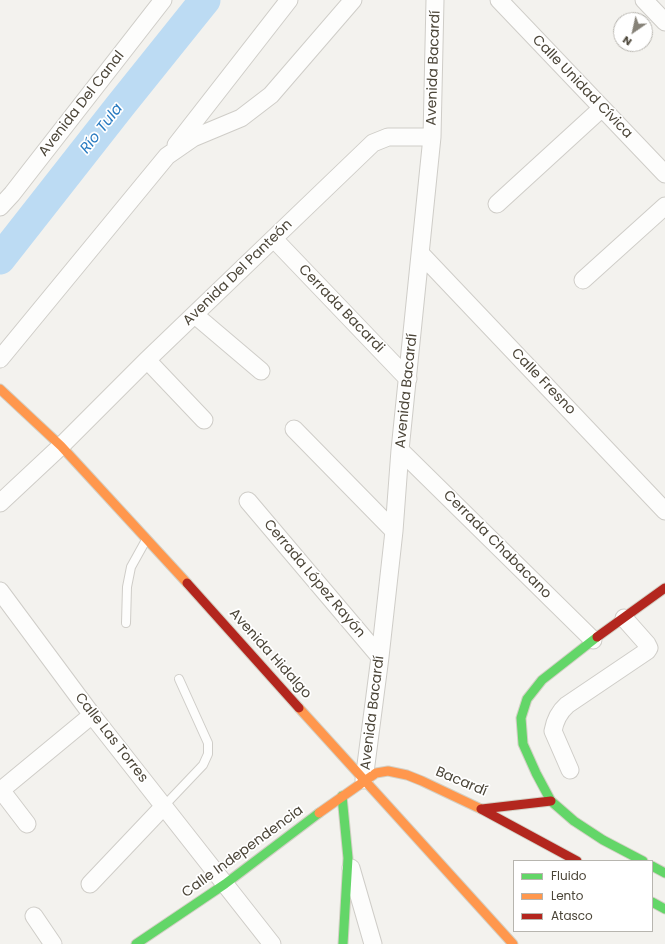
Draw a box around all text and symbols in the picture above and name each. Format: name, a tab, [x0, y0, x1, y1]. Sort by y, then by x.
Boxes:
street label: Avenida Bacardí	[424, 10, 444, 126]
north arrow	[613, 12, 653, 52]
street label: Calle Unidad Cívica	[528, 32, 636, 142]
text: N	[619, 32, 635, 50]
street label: Avenida Del Canal	[36, 48, 128, 160]
water label: Río Tula	[77, 100, 127, 158]
street label: Avenida Del Panteón	[180, 217, 296, 329]
street label: Cerrada Bacardi	[295, 261, 387, 357]
street label: Avenida Bacardí	[393, 333, 421, 449]
street label: Calle Fresno	[507, 345, 579, 419]
street label: Cerrada Chabacano	[439, 487, 555, 603]
street label: Cerrada López Rayón	[260, 516, 368, 642]
street label: Avenida Hidalgo	[225, 606, 315, 702]
street label: Avenida Bacardí	[358, 655, 388, 771]
street label: Calle Las Torres	[71, 690, 151, 786]
street label: Bacardí	[433, 764, 489, 800]
street label: Calle Independencia	[179, 802, 307, 902]
legend	[513, 860, 653, 932]
text: Fluido	[551, 867, 586, 884]
text: Lento	[551, 887, 583, 904]
text: Atasco	[551, 907, 593, 924]

